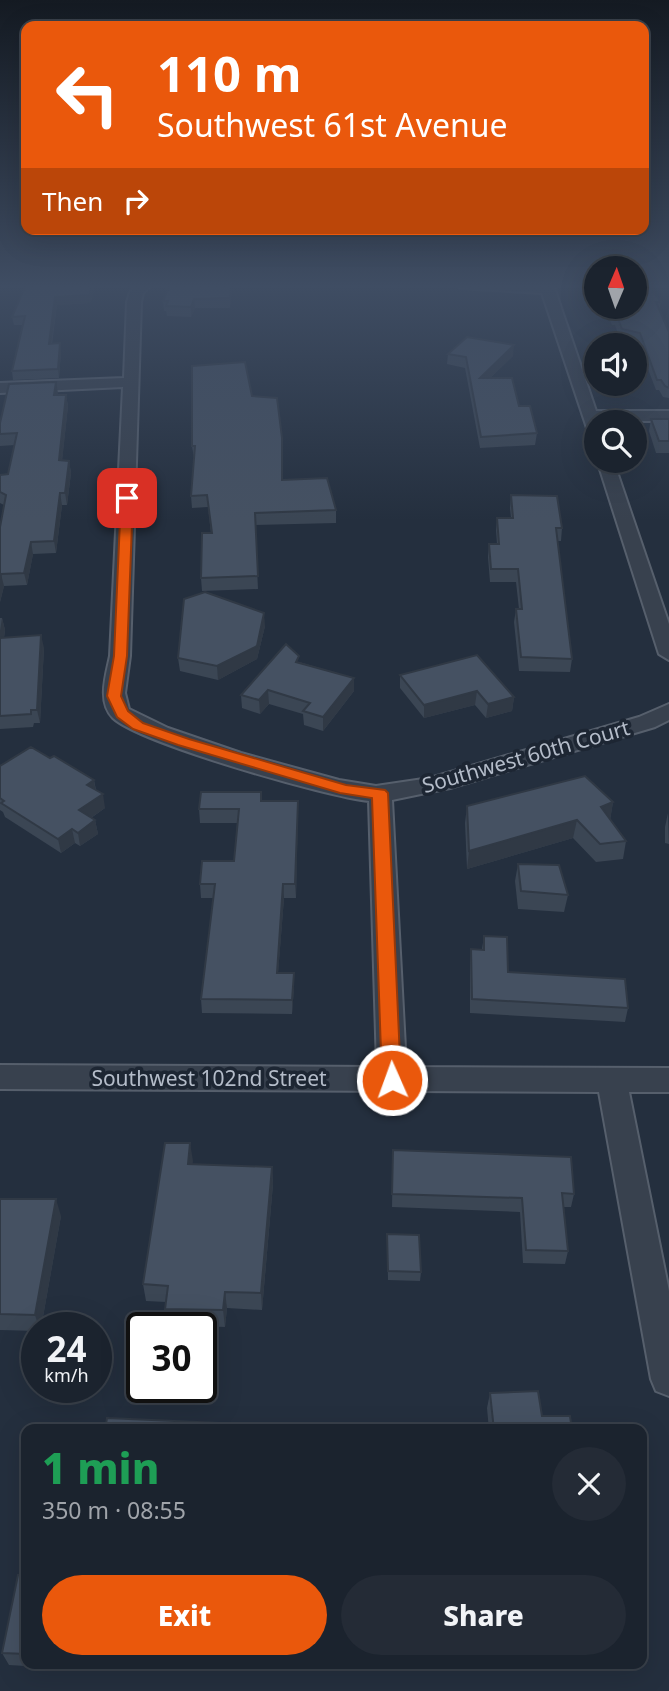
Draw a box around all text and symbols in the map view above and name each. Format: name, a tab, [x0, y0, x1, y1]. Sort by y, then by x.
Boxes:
text: 110 m	[157, 40, 302, 106]
icon: left	[42, 49, 133, 140]
text: Southwest 61st Avenue	[157, 103, 508, 146]
icon: right	[117, 182, 155, 220]
text: Then	[42, 183, 103, 219]
north arrow	[584, 256, 648, 318]
map controls	[584, 256, 647, 473]
button: sound	[584, 333, 647, 396]
button: search	[584, 410, 647, 473]
pin	[97, 468, 157, 528]
icon: arrive	[108, 479, 146, 517]
street label: Southwest 60th Court	[419, 713, 633, 799]
position arrow	[355, 1043, 429, 1117]
street label: Southwest 102nd Street	[91, 1064, 327, 1092]
speed limit sign: 30	[126, 1312, 217, 1403]
text: 24	[46, 1325, 87, 1372]
text: km/h	[44, 1363, 89, 1387]
text: 1 min	[42, 1439, 159, 1496]
button: close	[552, 1447, 626, 1521]
text: 350 m · 08:55	[42, 1494, 186, 1526]
button: Exit	[42, 1575, 327, 1655]
button: Share	[341, 1575, 626, 1655]

